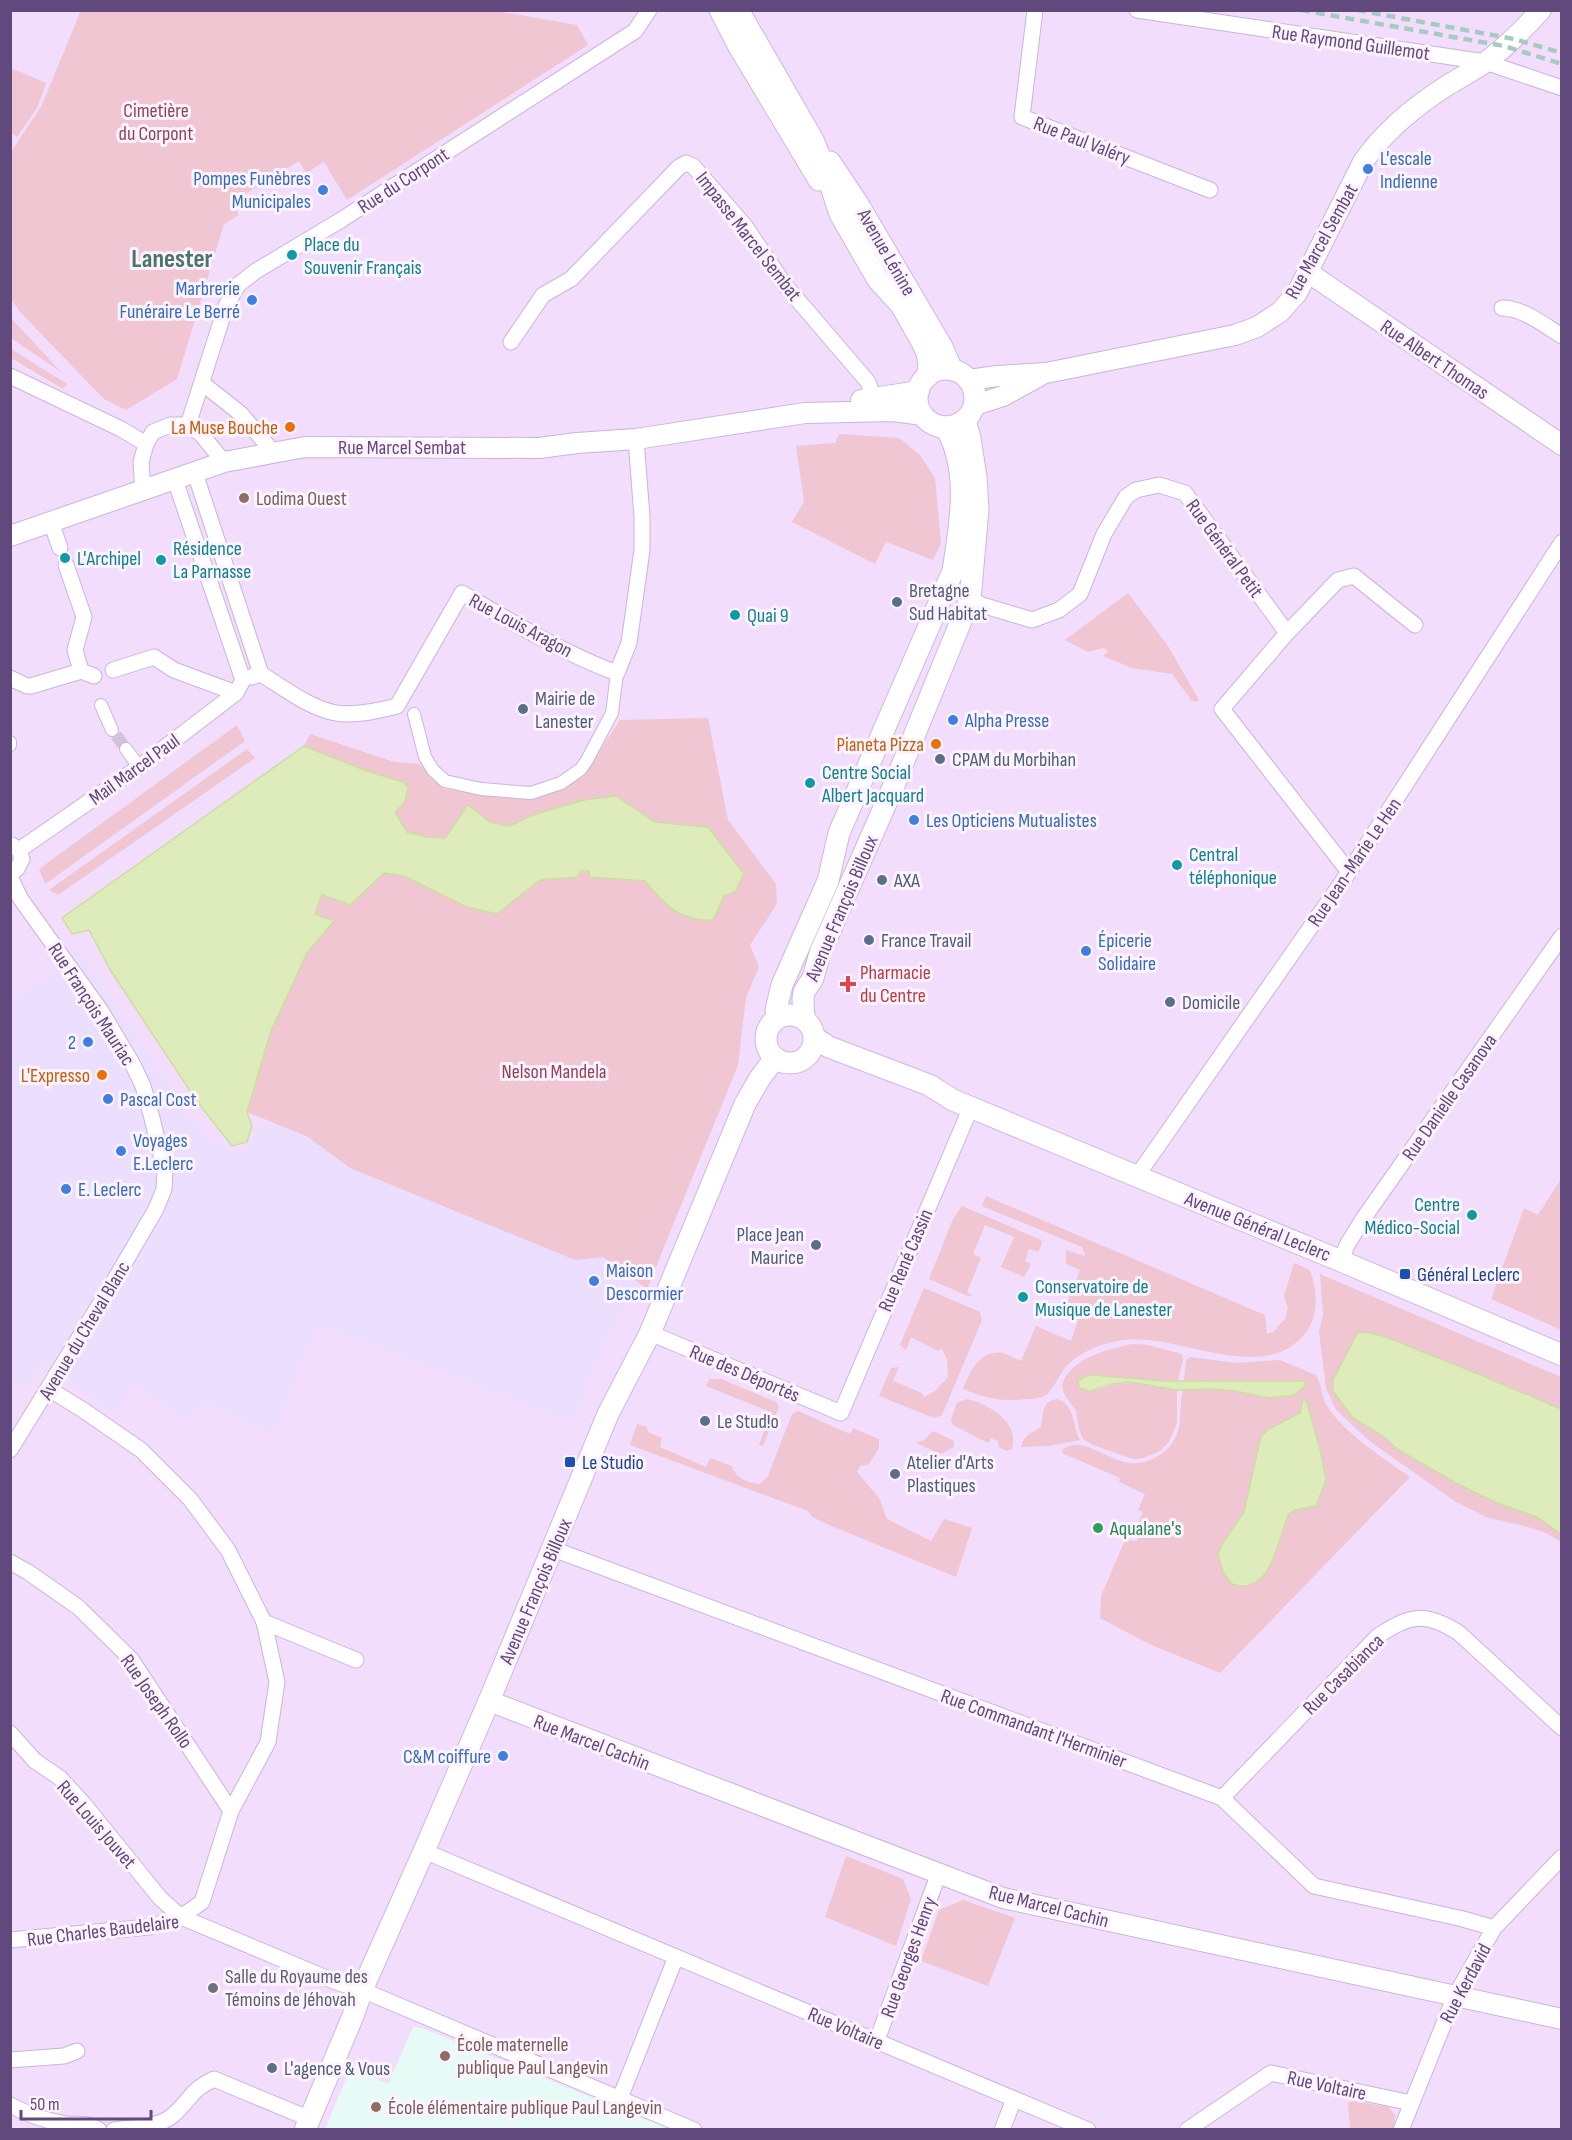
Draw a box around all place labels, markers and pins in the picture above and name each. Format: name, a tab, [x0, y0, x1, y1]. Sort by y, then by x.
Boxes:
place label: L'escale Indienne	[1380, 147, 1438, 194]
marker: L'escale Indienne	[1361, 162, 1375, 176]
place label: Pompes Funèbres Municipales	[193, 167, 311, 214]
marker: Pompes Funèbres Municipales	[316, 183, 330, 197]
place label: Place du Souvenir Français	[304, 233, 422, 280]
marker: Place du Souvenir Français	[285, 248, 299, 262]
place label: Marbrerie Funéraire Le Berré	[119, 277, 240, 324]
marker: Marbrerie Funéraire Le Berré	[245, 293, 259, 307]
place label: La Muse Bouche	[171, 416, 278, 440]
marker: La Muse Bouche	[283, 420, 297, 434]
place label: Lodima Ouest	[256, 487, 347, 511]
marker: Lodima Ouest	[237, 491, 251, 505]
place label: Résidence La Parnasse	[173, 537, 251, 584]
place label: L'Archipel	[77, 547, 141, 571]
marker: L'Archipel	[58, 551, 72, 565]
marker: Résidence La Parnasse	[154, 553, 168, 567]
place label: Bretagne Sud Habitat	[909, 579, 987, 626]
marker: Bretagne Sud Habitat	[890, 595, 904, 609]
place label: Quai 9	[747, 604, 789, 628]
marker: Quai 9	[728, 608, 742, 622]
place label: Mairie de Lanester	[535, 687, 595, 734]
marker: Mairie de Lanester	[516, 702, 530, 716]
place label: Alpha Presse	[964, 709, 1049, 733]
marker: Alpha Presse	[946, 713, 960, 727]
place label: Pianeta Pizza	[837, 733, 924, 757]
marker: Pianeta Pizza	[929, 737, 943, 751]
place label: CPAM du Morbihan	[952, 748, 1076, 772]
marker: CPAM du Morbihan	[933, 752, 947, 766]
place label: Centre Social Albert Jacquard	[821, 761, 924, 808]
marker: Centre Social Albert Jacquard	[803, 776, 817, 790]
place label: Les Opticiens Mutualistes	[926, 809, 1097, 833]
marker: Les Opticiens Mutualistes	[907, 813, 921, 827]
place label: Central téléphonique	[1189, 843, 1277, 890]
marker: Central téléphonique	[1170, 858, 1184, 872]
place label: AXA	[893, 869, 920, 893]
marker: AXA	[875, 873, 889, 887]
place label: France Travail	[881, 929, 972, 953]
place label: Épicerie Solidaire	[1098, 929, 1156, 976]
marker: France Travail	[862, 933, 876, 947]
marker: Épicerie Solidaire	[1079, 944, 1093, 958]
place label: Pharmacie du Centre	[860, 961, 931, 1008]
marker: Pharmacie du Centre	[841, 977, 855, 991]
place label: Domicile	[1182, 991, 1240, 1015]
marker: Domicile	[1163, 995, 1177, 1009]
place label: 2	[68, 1031, 76, 1055]
marker: 2	[81, 1035, 95, 1049]
place label: L'Expresso	[21, 1064, 90, 1088]
marker: L'Expresso	[95, 1068, 109, 1082]
place label: Pascal Cost	[120, 1088, 197, 1112]
marker: Pascal Cost	[101, 1092, 115, 1106]
place label: Voyages E.Leclerc	[133, 1129, 193, 1176]
marker: Voyages E.Leclerc	[114, 1144, 128, 1158]
place label: E. Leclerc	[78, 1178, 142, 1202]
marker: E. Leclerc	[59, 1182, 73, 1196]
place label: Centre Médico-Social	[1365, 1193, 1460, 1240]
marker: Centre Médico-Social	[1465, 1208, 1479, 1222]
place label: Place Jean Maurice	[737, 1223, 804, 1270]
marker: Place Jean Maurice	[809, 1238, 823, 1252]
place label: Maison Descormier	[606, 1259, 684, 1306]
place label: Général Leclerc	[1417, 1263, 1520, 1287]
marker: Général Leclerc	[1398, 1267, 1412, 1281]
marker: Maison Descormier	[587, 1274, 601, 1288]
place label: Conservatoire de Musique de Lanester	[1035, 1275, 1172, 1322]
marker: Conservatoire de Musique de Lanester	[1016, 1290, 1030, 1304]
place label: Le Stud!o	[717, 1410, 779, 1434]
marker: Le Stud!o	[698, 1414, 712, 1428]
place label: Le Studio	[582, 1451, 644, 1475]
place label: Atelier d'Arts Plastiques	[906, 1451, 994, 1498]
marker: Le Studio	[563, 1455, 577, 1469]
marker: Atelier d'Arts Plastiques	[888, 1467, 902, 1481]
place label: Aqualane's	[1109, 1517, 1182, 1541]
marker: Aqualane's	[1091, 1521, 1105, 1535]
place label: C&M coiffure	[403, 1745, 491, 1769]
marker: C&M coiffure	[496, 1749, 510, 1763]
place label: Salle du Royaume des Témoins de Jéhovah	[225, 1965, 368, 2012]
marker: Salle du Royaume des Témoins de Jéhovah	[206, 1981, 220, 1995]
place label: École maternelle publique Paul Langevin	[457, 2033, 608, 2080]
marker: École maternelle publique Paul Langevin	[438, 2049, 452, 2063]
place label: L'agence & Vous	[284, 2057, 390, 2081]
marker: L'agence & Vous	[265, 2061, 279, 2075]
place label: École élémentaire publique Paul Langevin	[388, 2096, 662, 2120]
marker: École élémentaire publique Paul Langevin	[369, 2100, 383, 2114]

